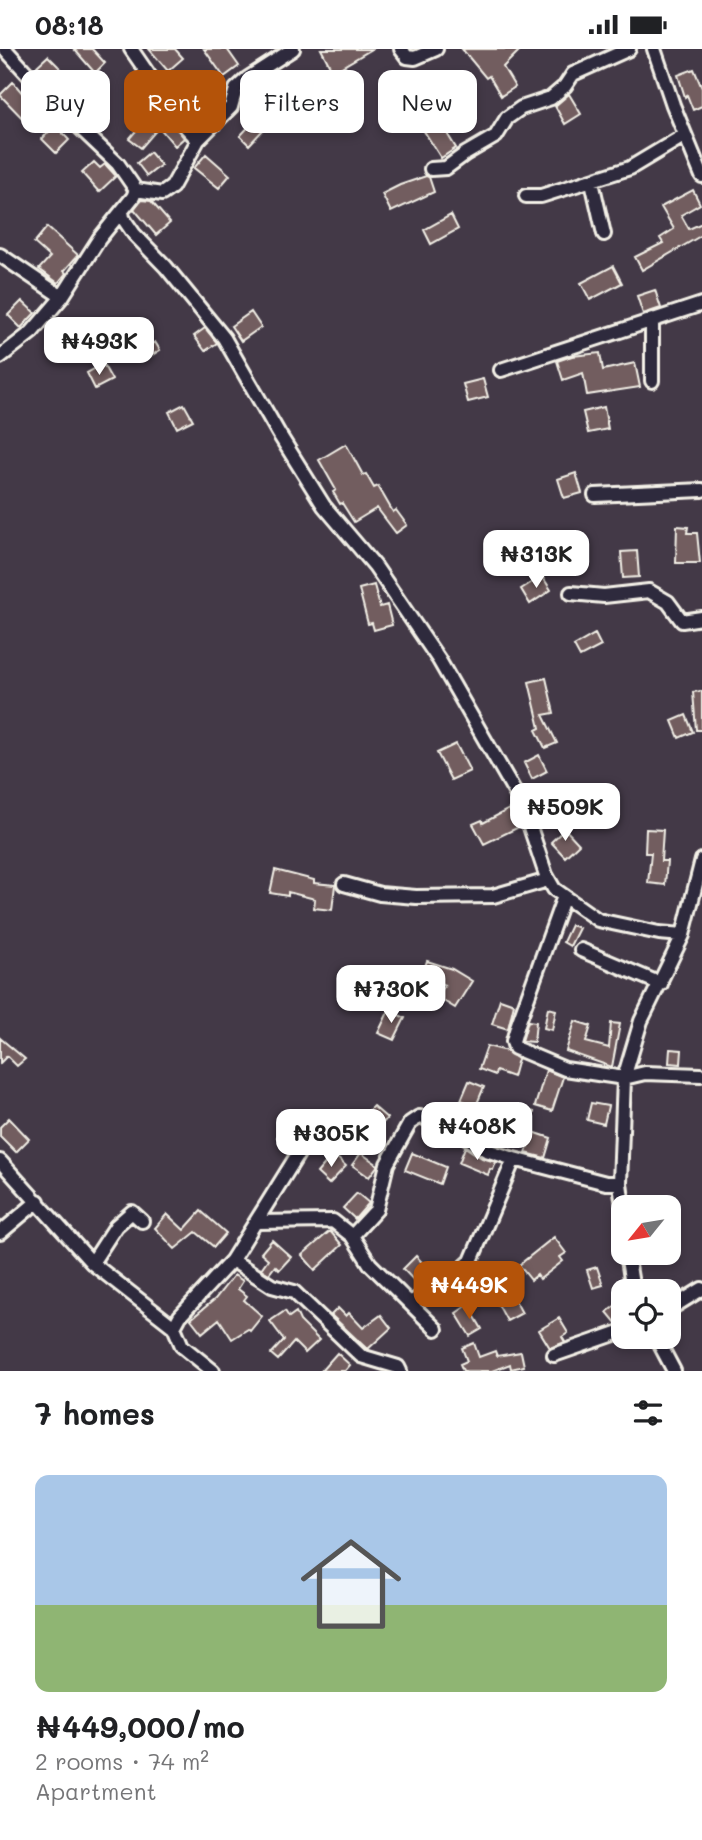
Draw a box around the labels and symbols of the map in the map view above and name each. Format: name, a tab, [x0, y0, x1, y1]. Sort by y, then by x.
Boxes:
pin: ₦493K	[50, 317, 148, 377]
pin: ₦313K	[487, 531, 585, 590]
pin: ₦509K	[516, 783, 614, 843]
pin: ₦730K	[342, 965, 440, 1025]
pin: ₦408K	[428, 1103, 526, 1162]
pin: ₦305K	[282, 1109, 380, 1169]
north arrow	[611, 1195, 681, 1265]
pin: ₦449K	[420, 1261, 518, 1321]

